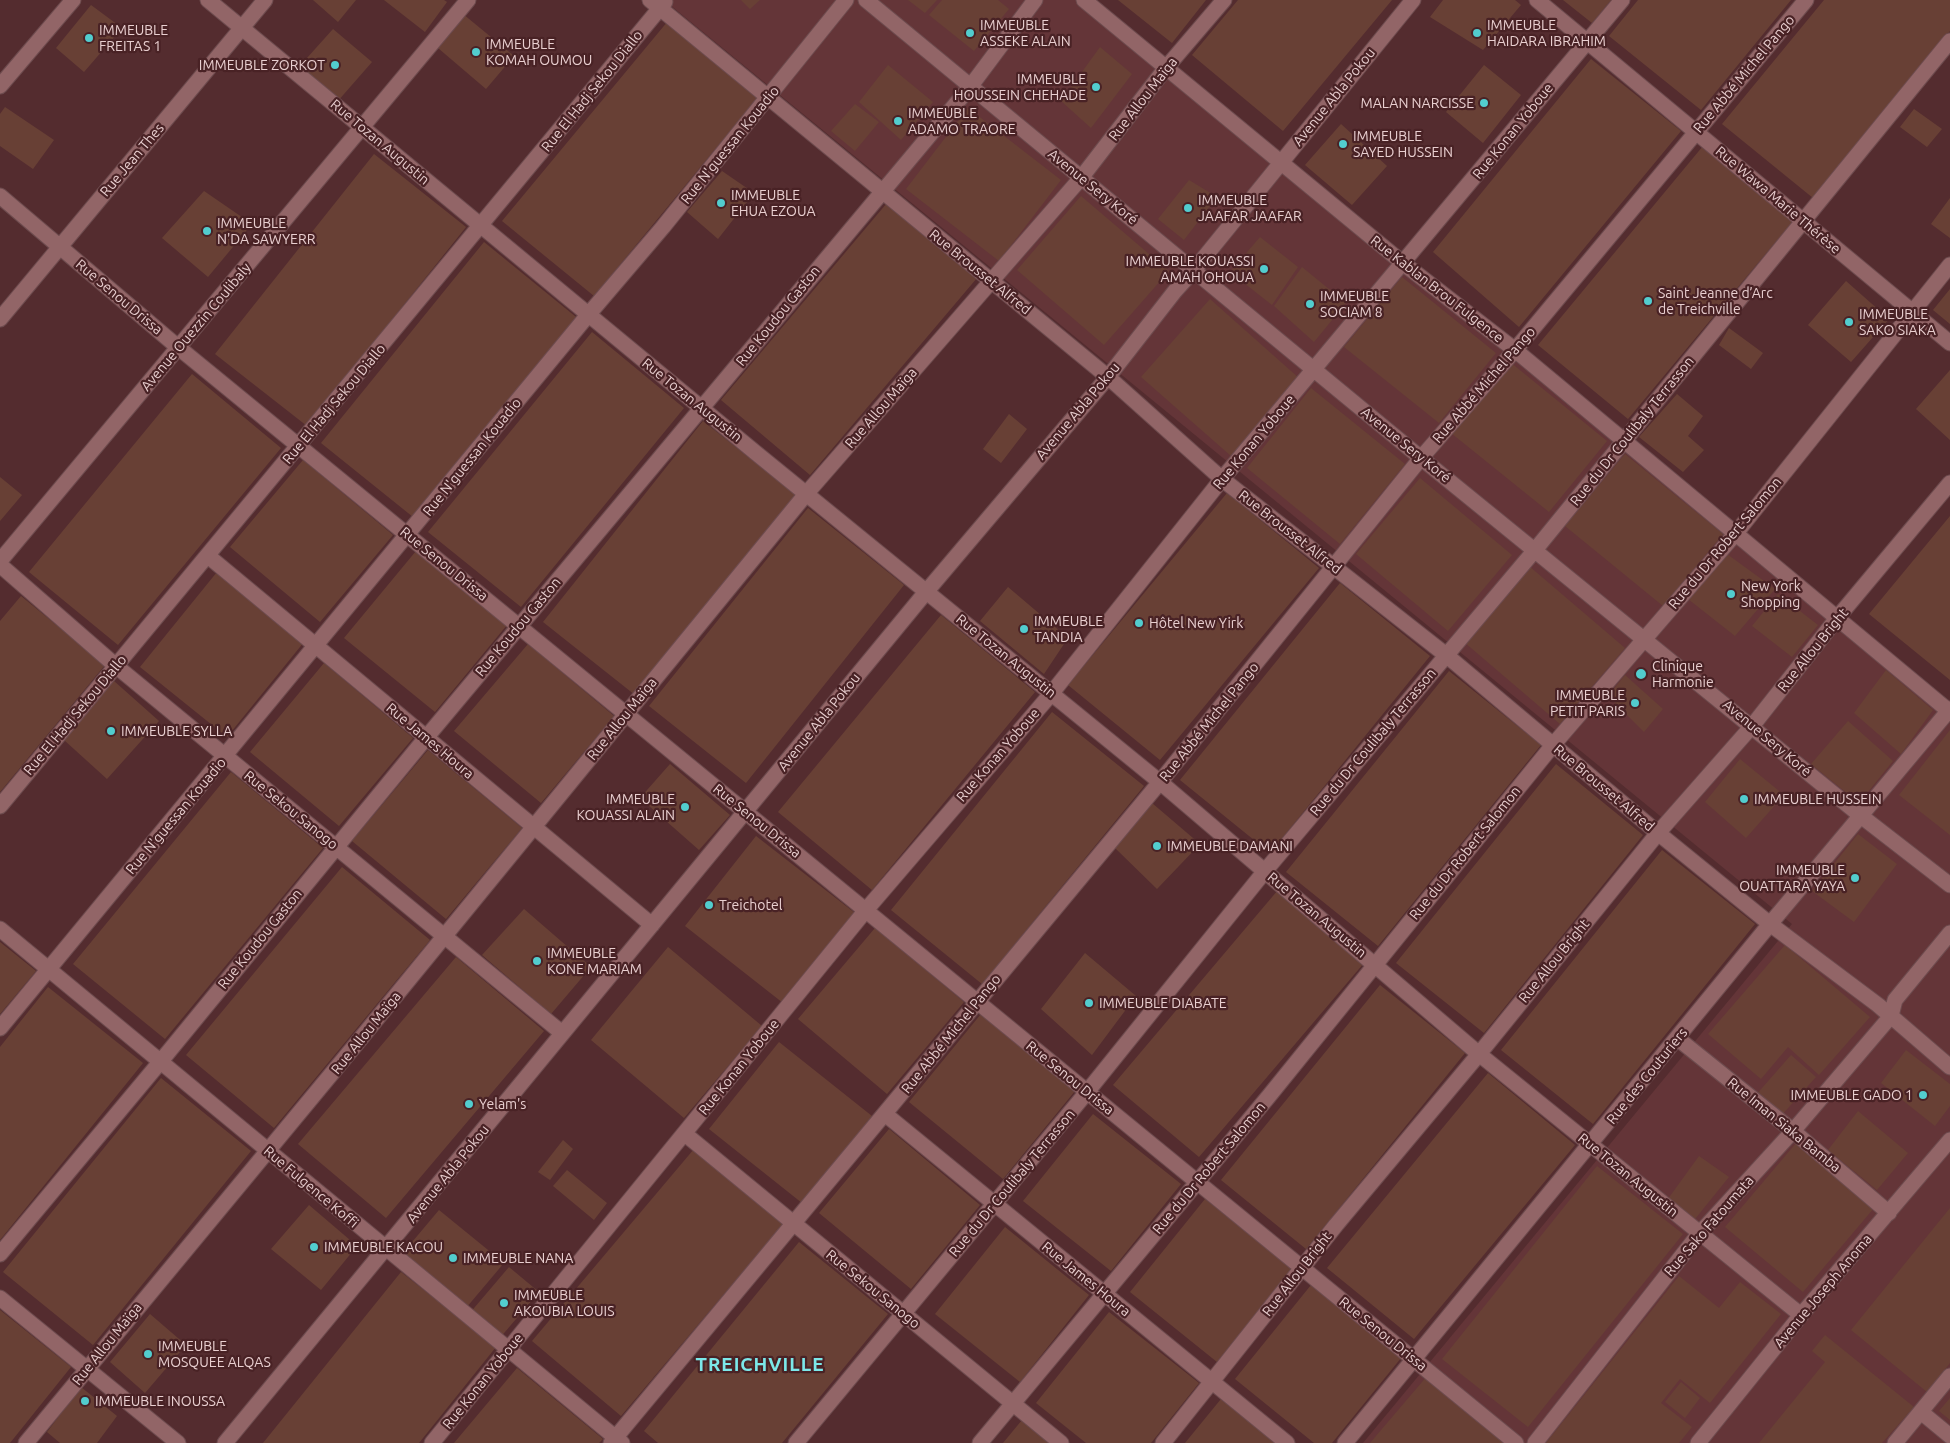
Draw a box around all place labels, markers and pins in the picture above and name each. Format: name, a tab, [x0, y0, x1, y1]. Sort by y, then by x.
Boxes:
place label: IMMEUBLE ASSEKE ALAIN	[980, 17, 1071, 49]
place label: IMMEUBLE HAIDARA IBRAHIM	[1487, 17, 1606, 49]
place label: IMMEUBLE FREITAS 1	[99, 22, 168, 54]
marker: IMMEUBLE ASSEKE ALAIN	[964, 27, 976, 39]
marker: IMMEUBLE HAIDARA IBRAHIM	[1471, 27, 1483, 39]
marker: IMMEUBLE FREITAS 1	[83, 32, 95, 44]
place label: IMMEUBLE KOMAH OUMOU	[486, 36, 592, 68]
marker: IMMEUBLE KOMAH OUMOU	[470, 46, 482, 58]
place label: IMMEUBLE ZORKOT	[199, 57, 325, 73]
marker: IMMEUBLE ZORKOT	[329, 59, 341, 71]
place label: IMMEUBLE HOUSSEIN CHEHADE	[954, 71, 1086, 104]
marker: IMMEUBLE HOUSSEIN CHEHADE	[1090, 81, 1102, 93]
place label: MALAN NARCISSE	[1361, 95, 1474, 111]
marker: MALAN NARCISSE	[1478, 97, 1490, 109]
place label: IMMEUBLE ADAMO TRAORE	[908, 105, 1016, 138]
marker: IMMEUBLE ADAMO TRAORE	[892, 115, 904, 127]
place label: IMMEUBLE SAYED HUSSEIN	[1353, 128, 1453, 160]
marker: IMMEUBLE SAYED HUSSEIN	[1337, 138, 1349, 150]
place label: IMMEUBLE EHUA EZOUA	[731, 187, 816, 220]
place label: IMMEUBLE JAAFAR JAAFAR	[1198, 192, 1302, 224]
marker: IMMEUBLE EHUA EZOUA	[715, 197, 727, 209]
marker: IMMEUBLE JAAFAR JAAFAR	[1182, 202, 1194, 214]
place label: IMMEUBLE N'DA SAWYERR	[217, 215, 315, 248]
marker: IMMEUBLE N'DA SAWYERR	[201, 225, 213, 237]
place label: IMMEUBLE KOUASSI AMAH OHOUA	[1126, 253, 1254, 286]
marker: IMMEUBLE KOUASSI AMAH OHOUA	[1258, 263, 1270, 275]
place label: Saint Jeanne d’Arc de Treichville	[1658, 285, 1773, 318]
place label: IMMEUBLE SOCIAM 8	[1320, 288, 1389, 321]
marker: Saint Jeanne d’Arc de Treichville	[1642, 295, 1654, 307]
marker: IMMEUBLE SOCIAM 8	[1304, 298, 1316, 310]
place label: IMMEUBLE SAKO SIAKA	[1859, 306, 1936, 338]
marker: IMMEUBLE SAKO SIAKA	[1843, 316, 1855, 328]
place label: New York Shopping	[1741, 578, 1801, 610]
marker: New York Shopping	[1725, 588, 1737, 600]
place label: IMMEUBLE TANDIA	[1034, 613, 1103, 646]
place label: Hôtel New Yirk	[1149, 615, 1243, 631]
marker: Hôtel New Yirk	[1133, 617, 1145, 629]
marker: IMMEUBLE TANDIA	[1018, 623, 1030, 635]
place label: Clinique Harmonie	[1652, 658, 1714, 690]
marker: Clinique Harmonie	[1634, 667, 1648, 681]
place label: IMMEUBLE PETIT PARIS	[1550, 687, 1625, 720]
marker: IMMEUBLE PETIT PARIS	[1629, 697, 1641, 709]
place label: IMMEUBLE SYLLA	[121, 723, 232, 739]
marker: IMMEUBLE SYLLA	[105, 725, 117, 737]
place label: IMMEUBLE KOUASSI ALAIN	[576, 791, 675, 824]
place label: IMMEUBLE HUSSEIN	[1754, 791, 1882, 807]
marker: IMMEUBLE HUSSEIN	[1738, 793, 1750, 805]
marker: IMMEUBLE KOUASSI ALAIN	[679, 801, 691, 813]
place label: IMMEUBLE DAMANI	[1167, 838, 1293, 854]
marker: IMMEUBLE DAMANI	[1151, 840, 1163, 852]
place label: IMMEUBLE OUATTARA YAYA	[1739, 862, 1845, 894]
marker: IMMEUBLE OUATTARA YAYA	[1849, 872, 1861, 884]
place label: Treichotel	[719, 897, 782, 913]
marker: Treichotel	[703, 899, 715, 911]
place label: IMMEUBLE KONE MARIAM	[547, 945, 642, 978]
marker: IMMEUBLE KONE MARIAM	[531, 955, 543, 967]
place label: IMMEUBLE DIABATE	[1099, 995, 1227, 1011]
marker: IMMEUBLE DIABATE	[1083, 997, 1095, 1009]
place label: IMMEUBLE GADO 1	[1791, 1087, 1913, 1103]
marker: IMMEUBLE GADO 1	[1917, 1089, 1929, 1101]
place label: Yelam's	[479, 1096, 526, 1112]
marker: Yelam's	[463, 1098, 475, 1110]
place label: IMMEUBLE KACOU	[324, 1239, 443, 1255]
marker: IMMEUBLE KACOU	[308, 1241, 320, 1253]
place label: IMMEUBLE NANA	[463, 1250, 573, 1266]
marker: IMMEUBLE NANA	[447, 1252, 459, 1264]
place label: IMMEUBLE AKOUBIA LOUIS	[514, 1287, 614, 1320]
marker: IMMEUBLE AKOUBIA LOUIS	[498, 1297, 510, 1309]
place label: IMMEUBLE MOSQUEE ALQAS	[158, 1338, 271, 1370]
marker: IMMEUBLE MOSQUEE ALQAS	[142, 1348, 154, 1360]
place label: IMMEUBLE INOUSSA	[95, 1393, 225, 1409]
marker: IMMEUBLE INOUSSA	[79, 1395, 91, 1407]

